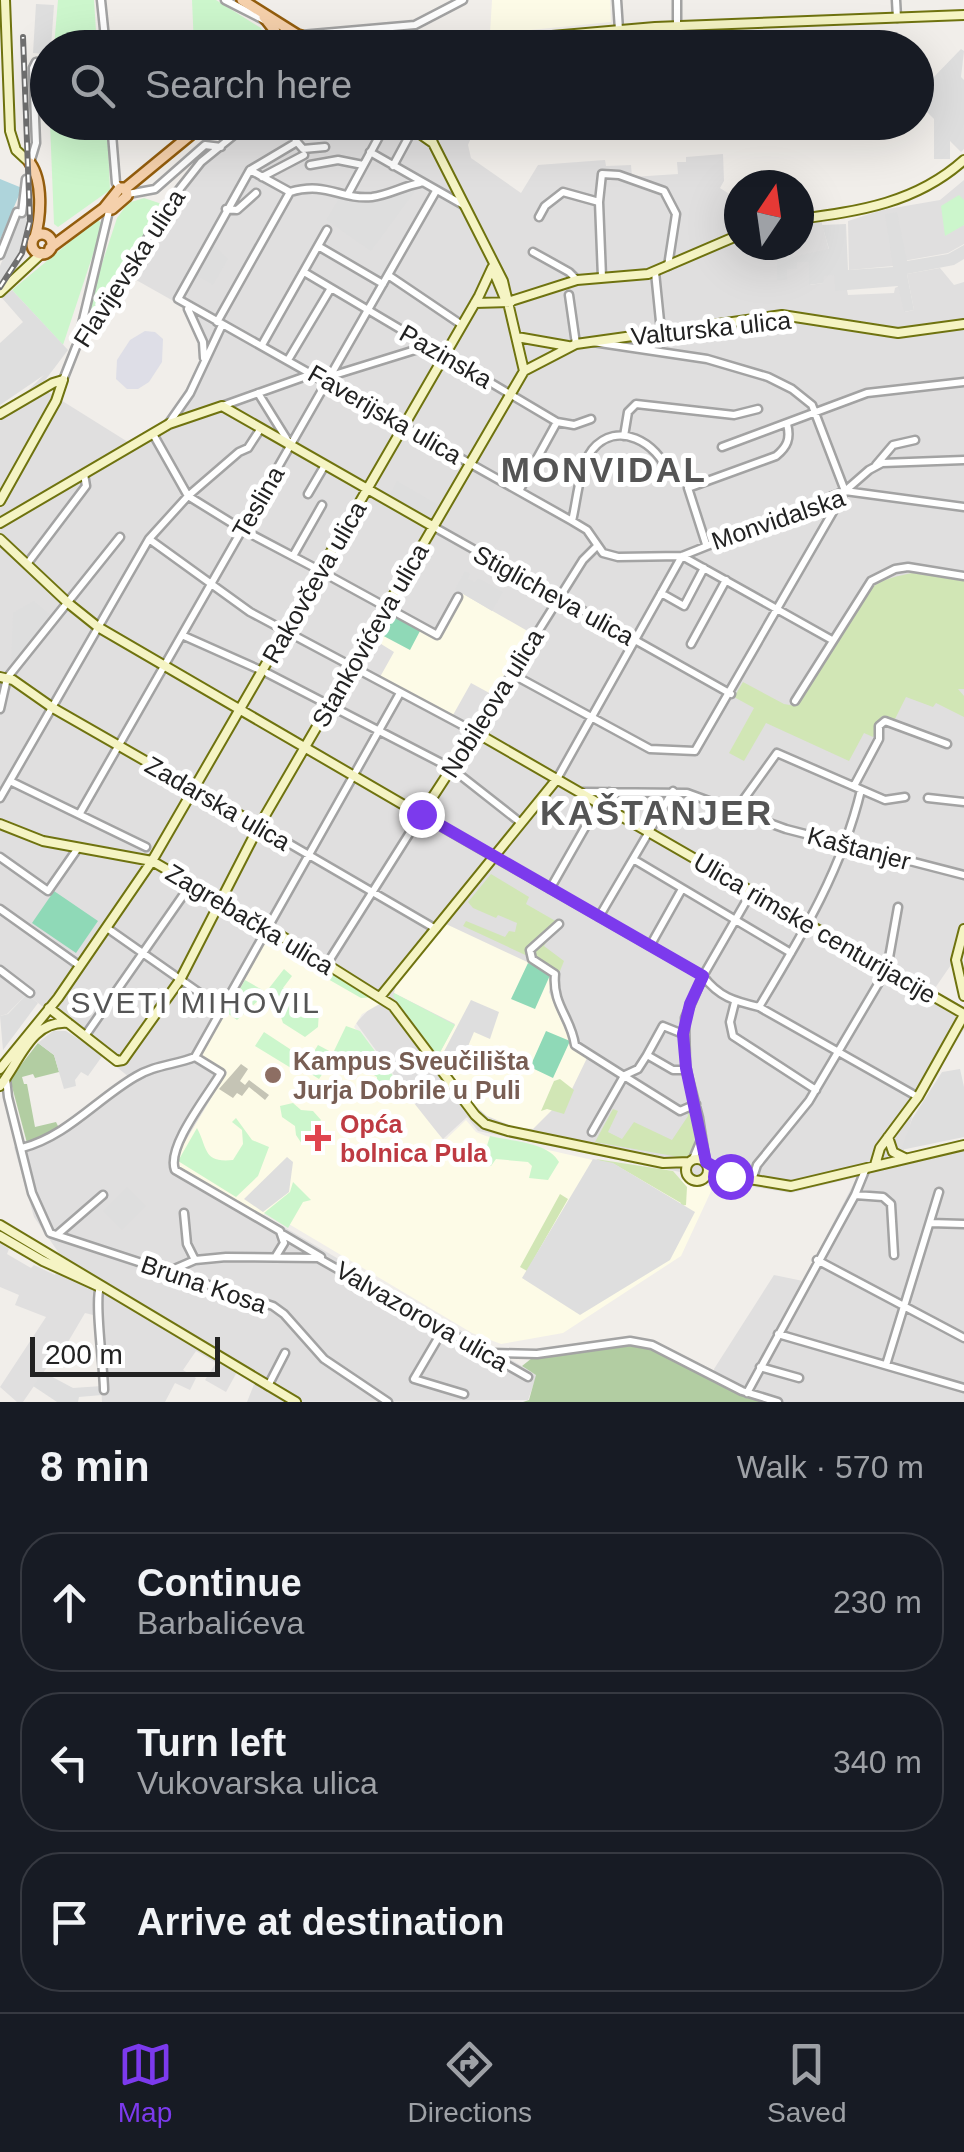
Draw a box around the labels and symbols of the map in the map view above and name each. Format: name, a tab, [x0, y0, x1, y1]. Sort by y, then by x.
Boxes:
north arrow	[724, 170, 814, 260]
street label: Flavijevska ulica	[68, 184, 190, 352]
street label: Valturska ulica	[630, 306, 792, 350]
street label: Pazinska	[395, 319, 497, 394]
street label: Faverijska ulica	[303, 359, 467, 469]
district label: MONVIDAL	[501, 450, 707, 489]
street label: Teslina	[226, 461, 290, 543]
street label: Monvidalska	[708, 483, 848, 555]
street label: Rakovčeva ulica	[256, 496, 372, 668]
street label: Stankovićeva ulica	[306, 538, 434, 732]
street label: Stiglicheva ulica	[469, 539, 639, 651]
street label: Nobileova ulica	[435, 624, 549, 782]
street label: Zadarska ulica	[141, 750, 295, 856]
route end	[399, 792, 445, 838]
district label: KAŠTANJER	[540, 793, 774, 832]
street label: Kaštanjer	[804, 821, 914, 875]
street label: Ulica rimske centurijacije	[689, 847, 941, 1009]
street label: Zagrebačka ulica	[161, 858, 339, 980]
district label: SVETI MIHOVIL	[71, 986, 321, 1019]
place label: Kampus Sveučilišta Jurja Dobrile u Puli	[293, 1047, 530, 1104]
marker: Kampus Sveučilišta Jurja Dobrile u Puli	[262, 1064, 284, 1086]
place label: Opća bolnica Pula	[340, 1110, 488, 1167]
marker: Opća bolnica Pula	[305, 1125, 331, 1151]
route start	[708, 1154, 754, 1200]
street label: Bruna Kosa	[138, 1249, 270, 1319]
street label: Valvazorova ulica	[331, 1255, 513, 1377]
scale bar	[30, 1332, 220, 1376]

